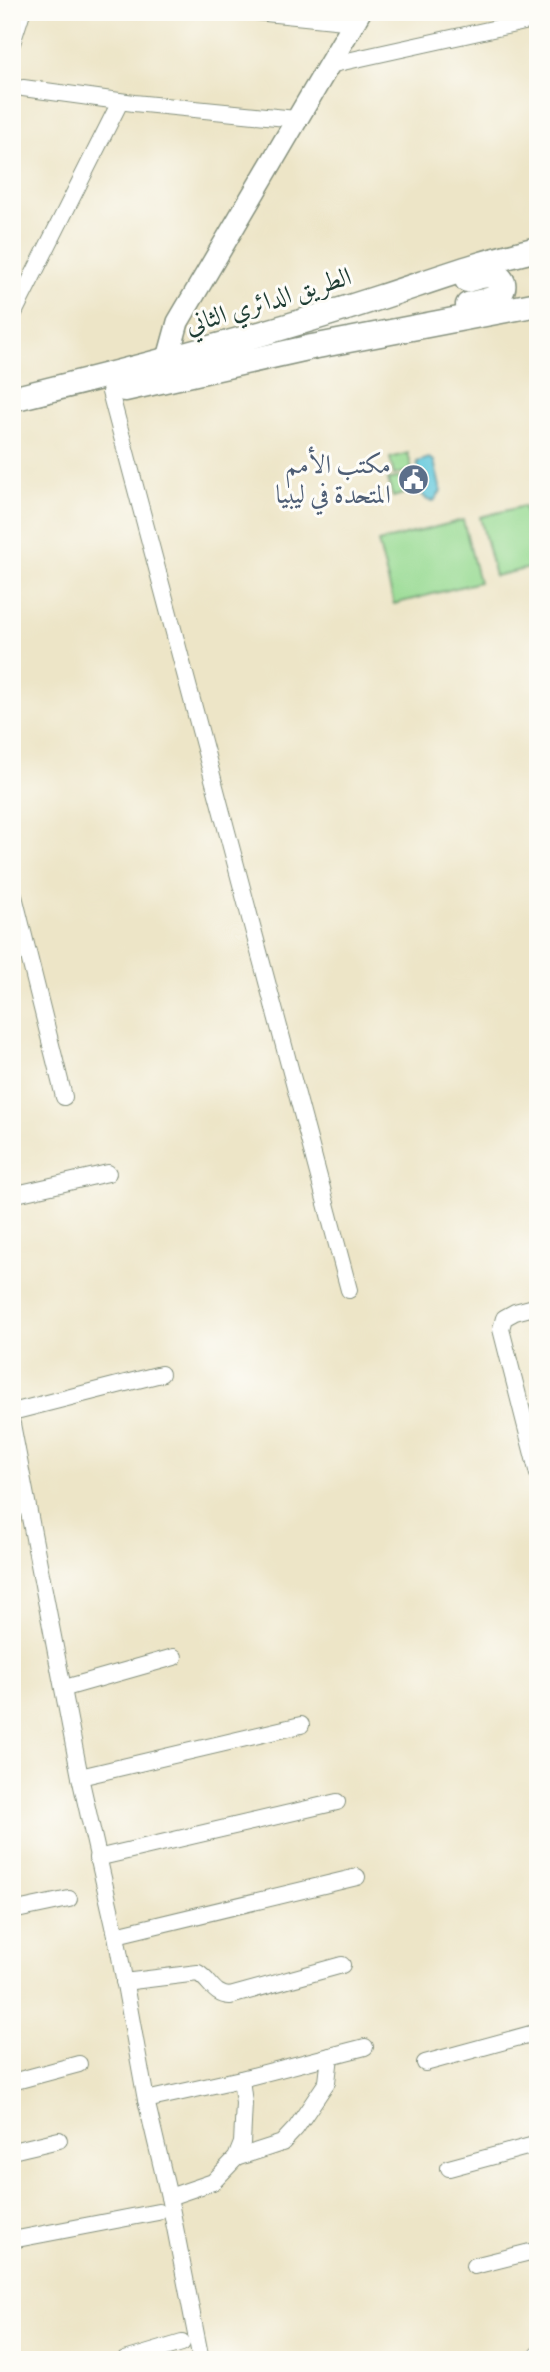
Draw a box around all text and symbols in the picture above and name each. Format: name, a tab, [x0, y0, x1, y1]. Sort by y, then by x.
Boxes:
street label: الطريق الدائري الثاني	[181, 259, 357, 346]
place label: مكتب الأمم المتحدة في ليبيا	[276, 446, 391, 516]
public building icon: مكتب الأمم المتحدة في ليبيا	[397, 462, 431, 496]

